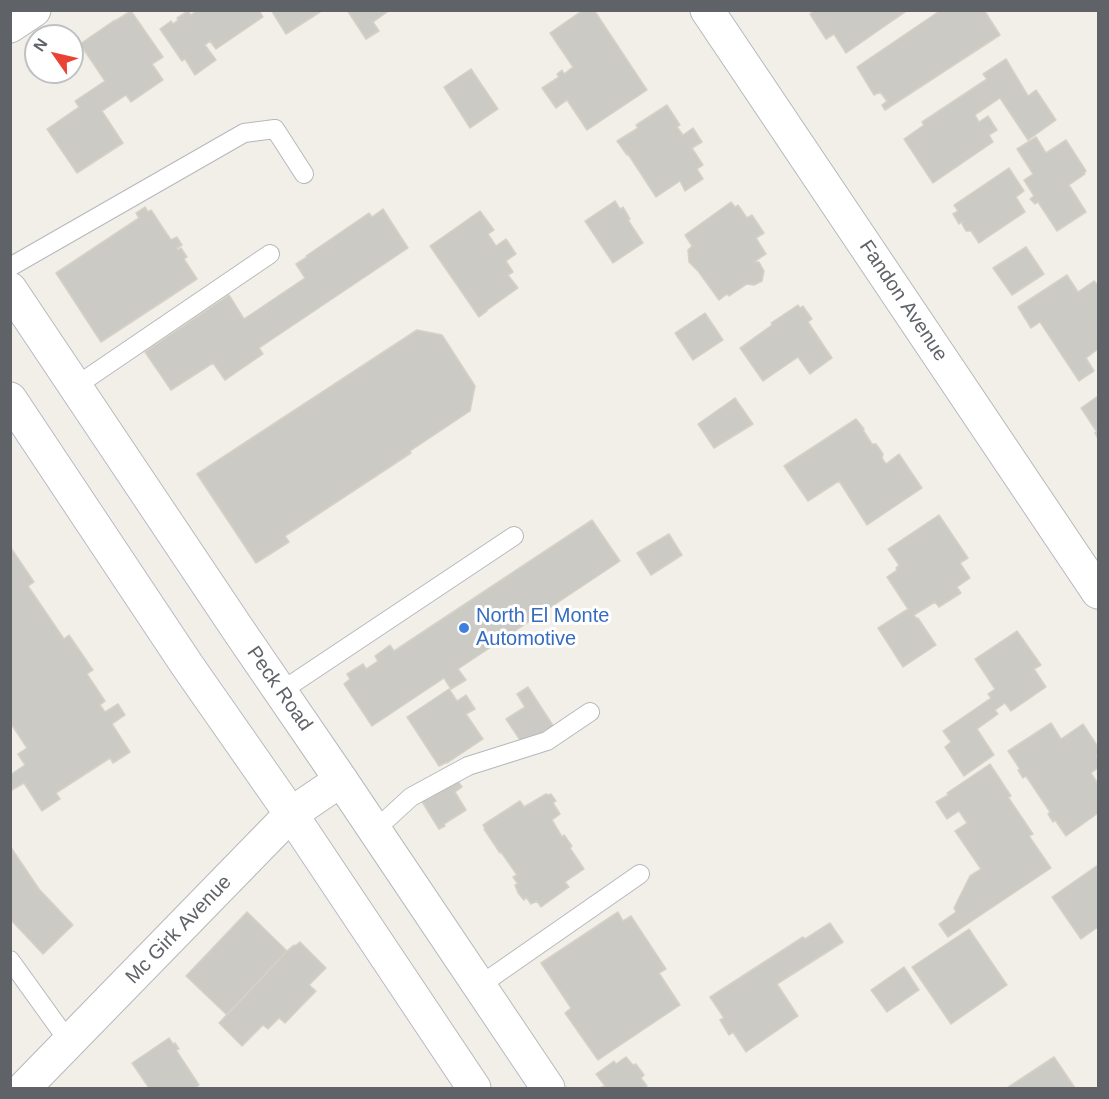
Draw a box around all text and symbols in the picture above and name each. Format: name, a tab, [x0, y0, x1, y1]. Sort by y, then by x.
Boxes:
north arrow	[24, 24, 84, 84]
text: N	[30, 35, 51, 54]
street label: Fandon Avenue	[854, 236, 952, 366]
place label: North El Monte Automotive	[476, 604, 609, 651]
marker: North El Monte Automotive	[457, 621, 471, 635]
street label: Peck Road	[241, 642, 317, 736]
street label: Mc Girk Avenue	[121, 871, 237, 989]

